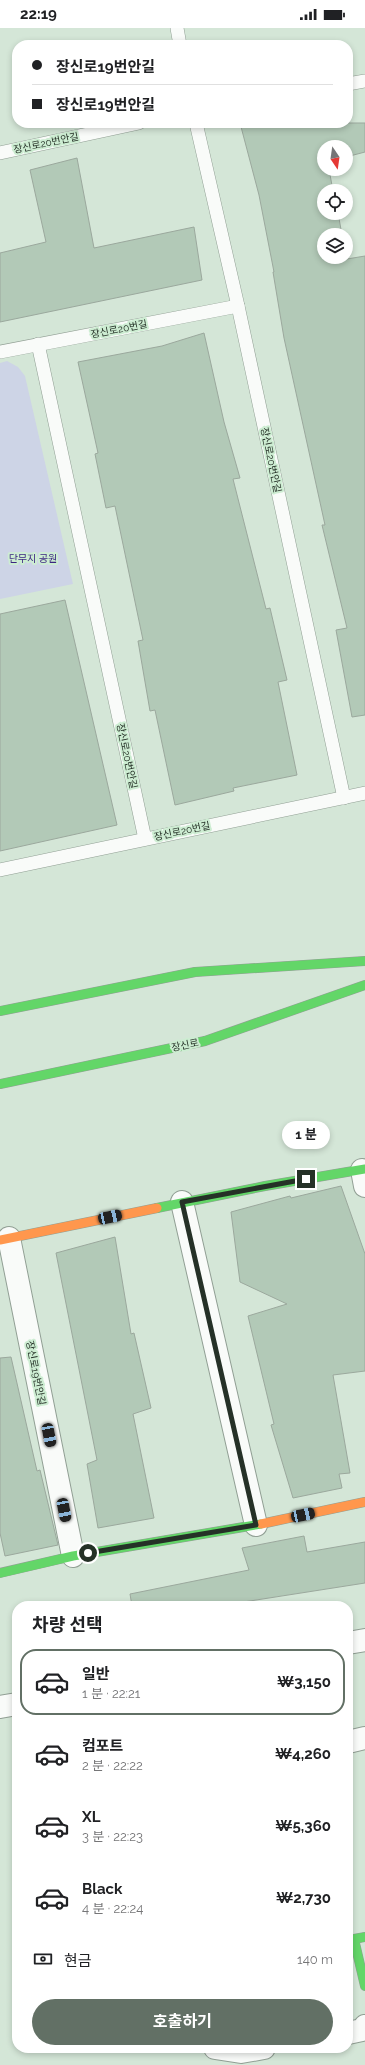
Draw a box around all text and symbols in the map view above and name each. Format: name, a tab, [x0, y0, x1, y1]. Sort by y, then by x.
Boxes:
text: 22:19	[20, 5, 57, 23]
text: 장신로19번안길	[56, 58, 155, 76]
text: 장신로19번안길	[56, 96, 155, 114]
street label: 장신로20번안길	[12, 131, 80, 155]
north arrow	[317, 140, 353, 176]
map controls	[317, 140, 353, 264]
button: locate	[317, 184, 353, 220]
button: layers	[317, 228, 353, 264]
street label: 장신로20번길	[90, 318, 148, 340]
street label: 장신로20번안길	[259, 426, 283, 494]
park label: 단무지 공원	[9, 553, 57, 564]
street label: 장신로20번안길	[115, 722, 139, 790]
street label: 장신로20번길	[153, 820, 211, 842]
street label: 장신로	[170, 1037, 200, 1053]
callout: 1 분	[282, 1121, 330, 1149]
text: 1 분	[295, 1127, 317, 1142]
route end	[297, 1170, 315, 1188]
car	[97, 1209, 123, 1225]
street label: 장신로19번안길	[24, 1340, 48, 1406]
car	[41, 1422, 57, 1448]
car	[56, 1497, 72, 1523]
car	[290, 1507, 316, 1523]
route start	[79, 1544, 97, 1562]
text: 차량 선택	[32, 1614, 103, 1635]
icon: car	[34, 1664, 70, 1700]
text: 일반	[82, 1665, 110, 1683]
text: ₩3,150	[277, 1673, 331, 1691]
text: 1 분 · 22:21	[82, 1686, 140, 1701]
icon: car	[34, 1736, 70, 1772]
text: 컴포트	[82, 1737, 123, 1755]
text: ₩4,260	[275, 1745, 331, 1763]
text: 2 분 · 22:22	[82, 1758, 143, 1773]
icon: car	[34, 1808, 70, 1844]
text: XL	[82, 1808, 100, 1826]
text: ₩5,360	[275, 1817, 331, 1835]
text: 3 분 · 22:23	[82, 1829, 143, 1844]
icon: car	[34, 1880, 70, 1916]
text: Black	[82, 1880, 122, 1898]
text: ₩2,730	[276, 1889, 331, 1907]
text: 4 분 · 22:24	[82, 1901, 143, 1916]
icon: cash	[32, 1948, 54, 1970]
text: 현금	[64, 1952, 92, 1970]
text: 140 m	[297, 1952, 333, 1967]
button: 호출하기	[32, 1999, 333, 2045]

